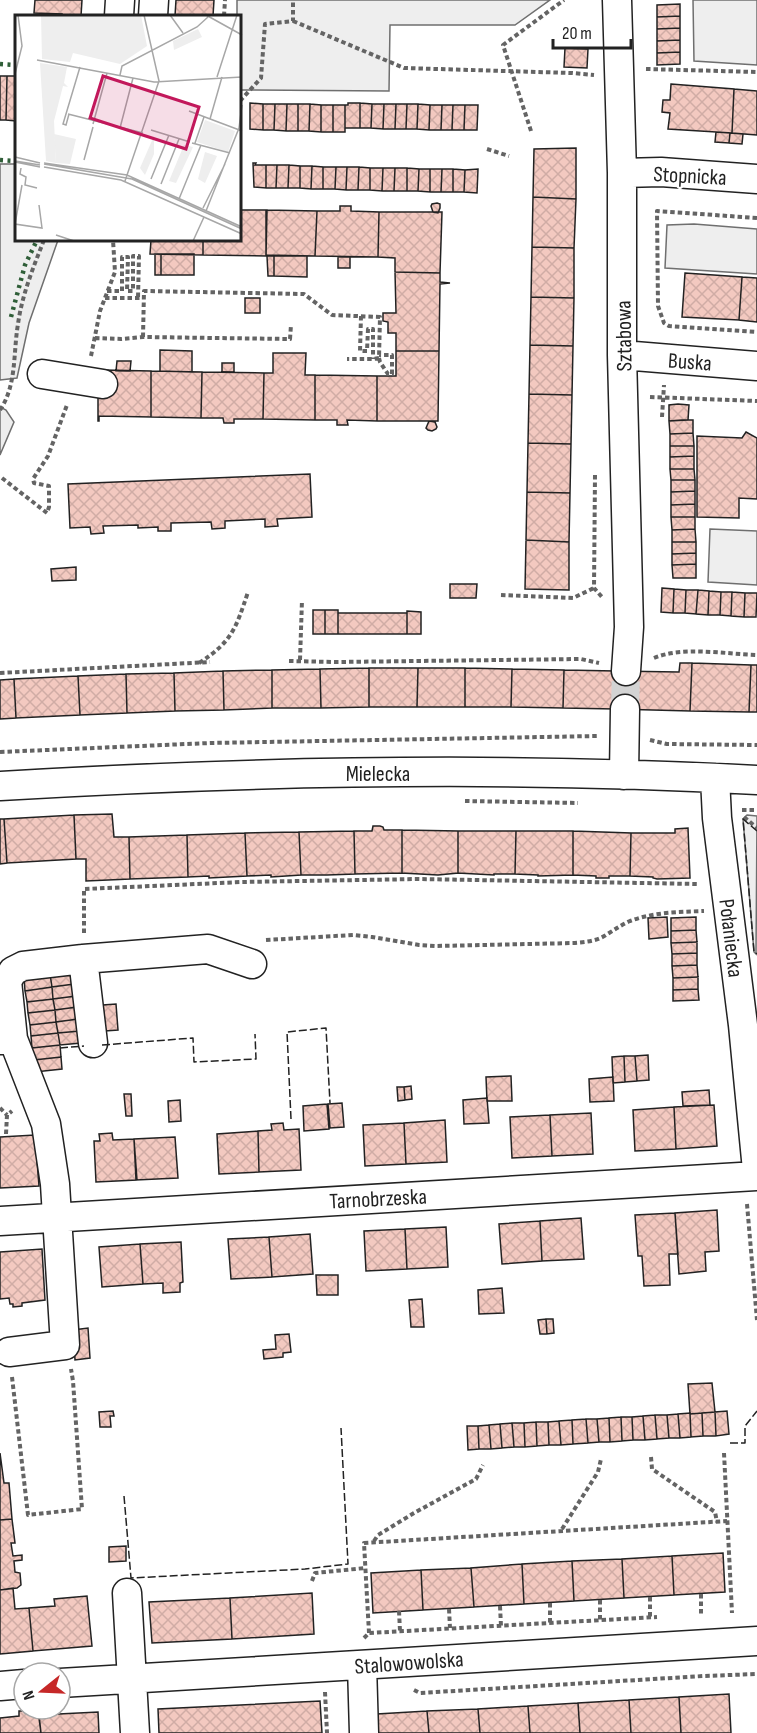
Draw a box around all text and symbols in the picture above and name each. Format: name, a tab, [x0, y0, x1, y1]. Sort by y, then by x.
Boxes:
scale bar	[553, 12, 631, 50]
inset map	[15, 15, 242, 242]
text: 20 m	[562, 23, 592, 44]
street label: Stopnicka	[653, 161, 727, 192]
street label: Sztabowa	[610, 300, 639, 372]
street label: Buska	[667, 348, 713, 377]
street label: Mielecka	[346, 761, 410, 788]
street label: Połaniecka	[712, 897, 749, 979]
street label: Tarnobrzeska	[329, 1183, 427, 1216]
street label: Stalowowolska	[354, 1646, 464, 1681]
north arrow	[12, 1661, 72, 1721]
text: N	[19, 1688, 40, 1702]

